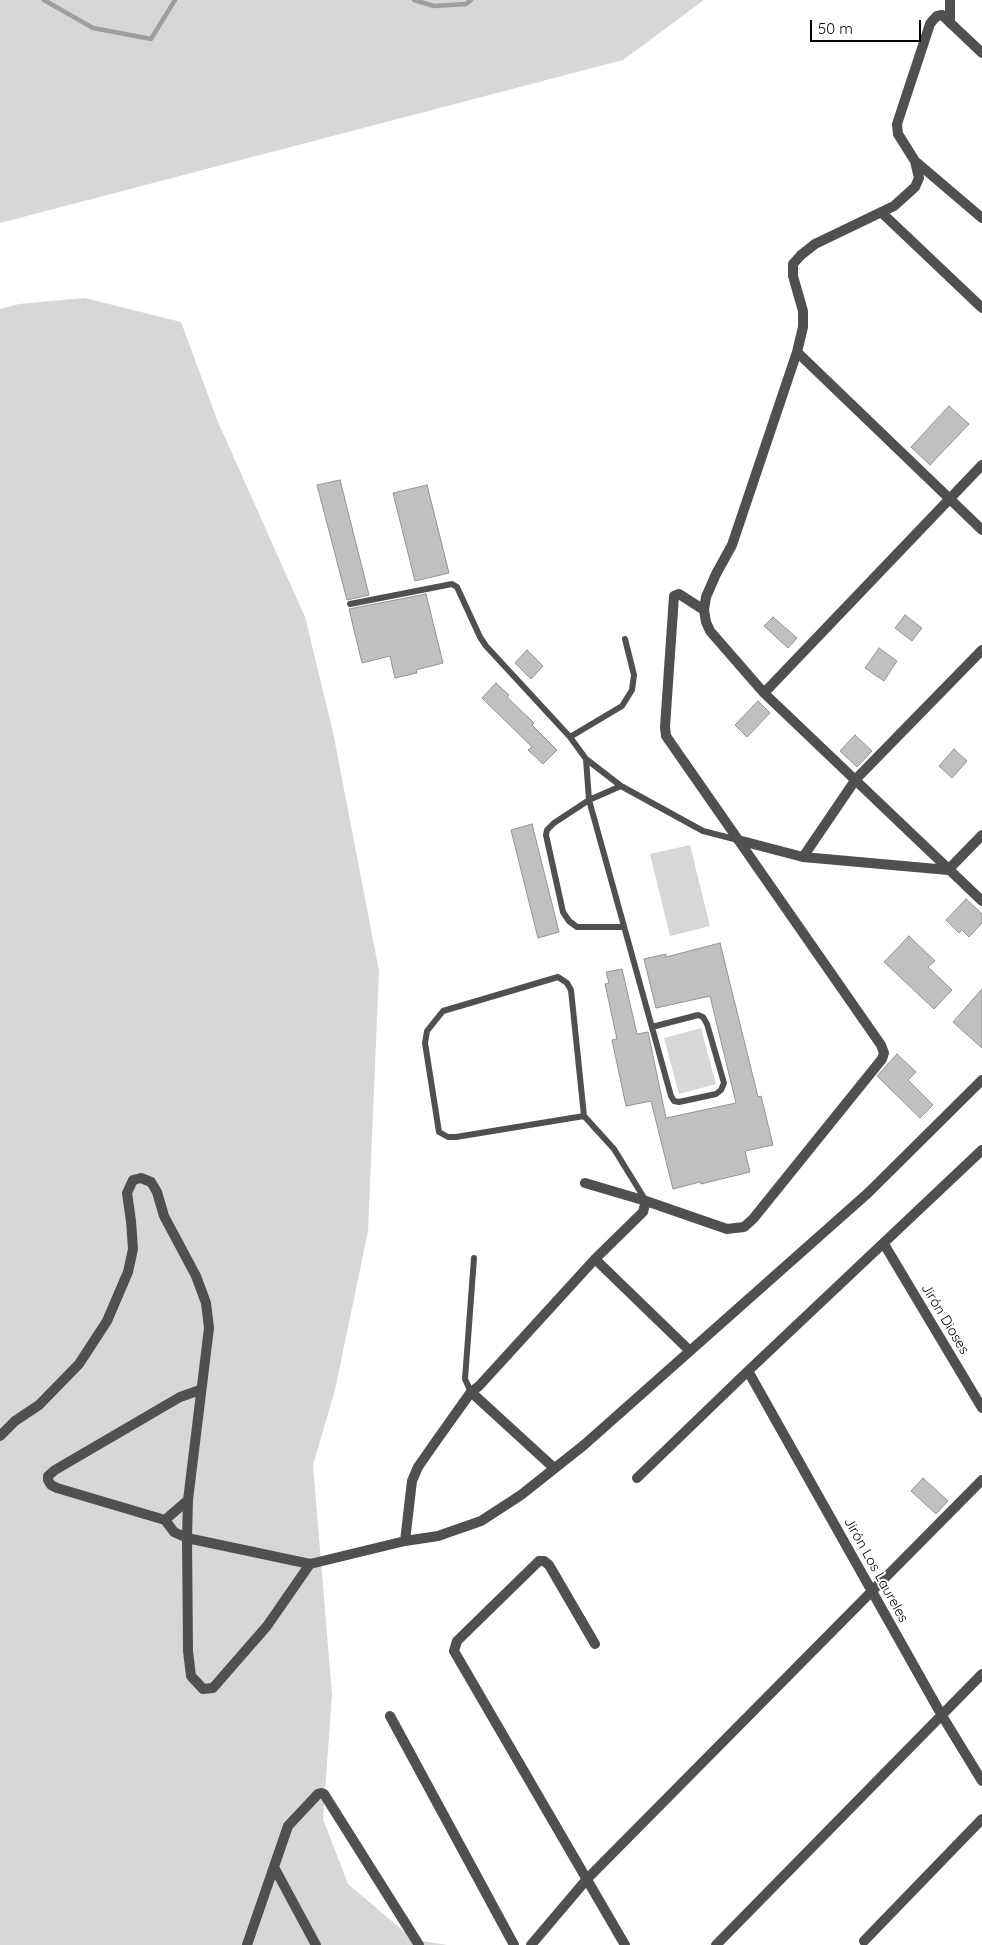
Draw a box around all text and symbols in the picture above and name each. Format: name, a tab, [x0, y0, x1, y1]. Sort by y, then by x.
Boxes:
scale bar	[812, 10, 923, 42]
text: 50 m	[818, 19, 853, 38]
street label: Jirón Dioses	[917, 1281, 973, 1357]
street label: Jirón Los Laureles	[840, 1515, 912, 1625]

